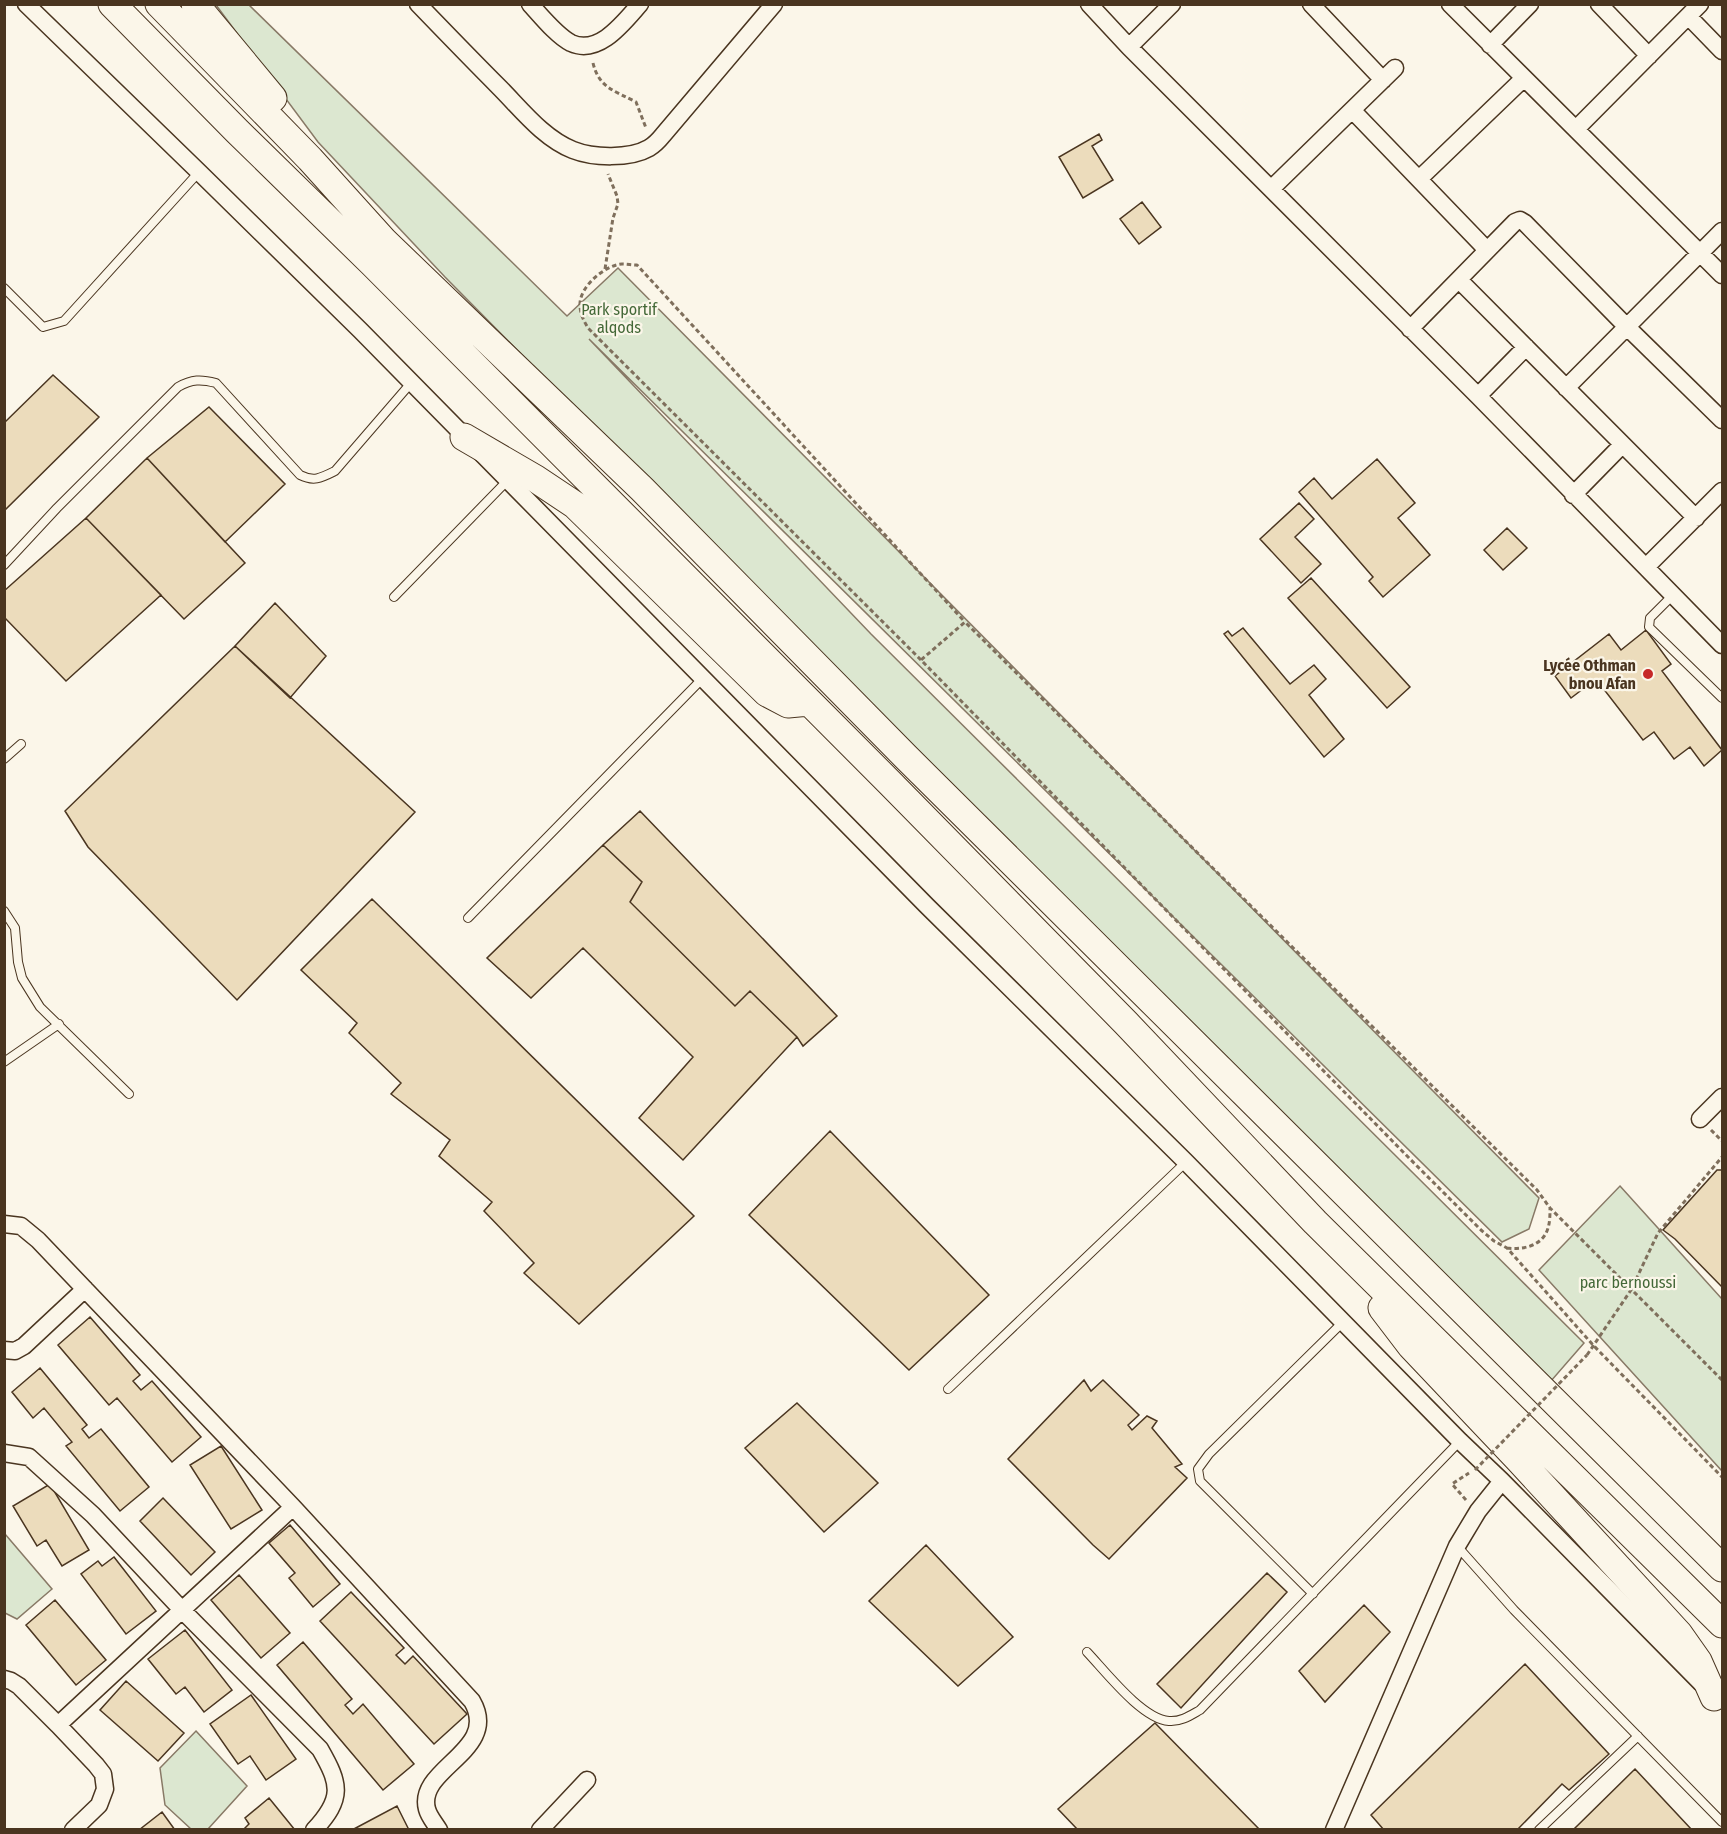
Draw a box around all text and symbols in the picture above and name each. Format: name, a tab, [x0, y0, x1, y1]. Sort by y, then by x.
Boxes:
park label: Park sportif alqods	[581, 300, 658, 337]
place label: Lycée Othman bnou Afan	[1543, 656, 1636, 693]
marker: Lycée Othman bnou Afan	[1641, 667, 1655, 681]
park label: parc bernoussi	[1580, 1273, 1676, 1292]

